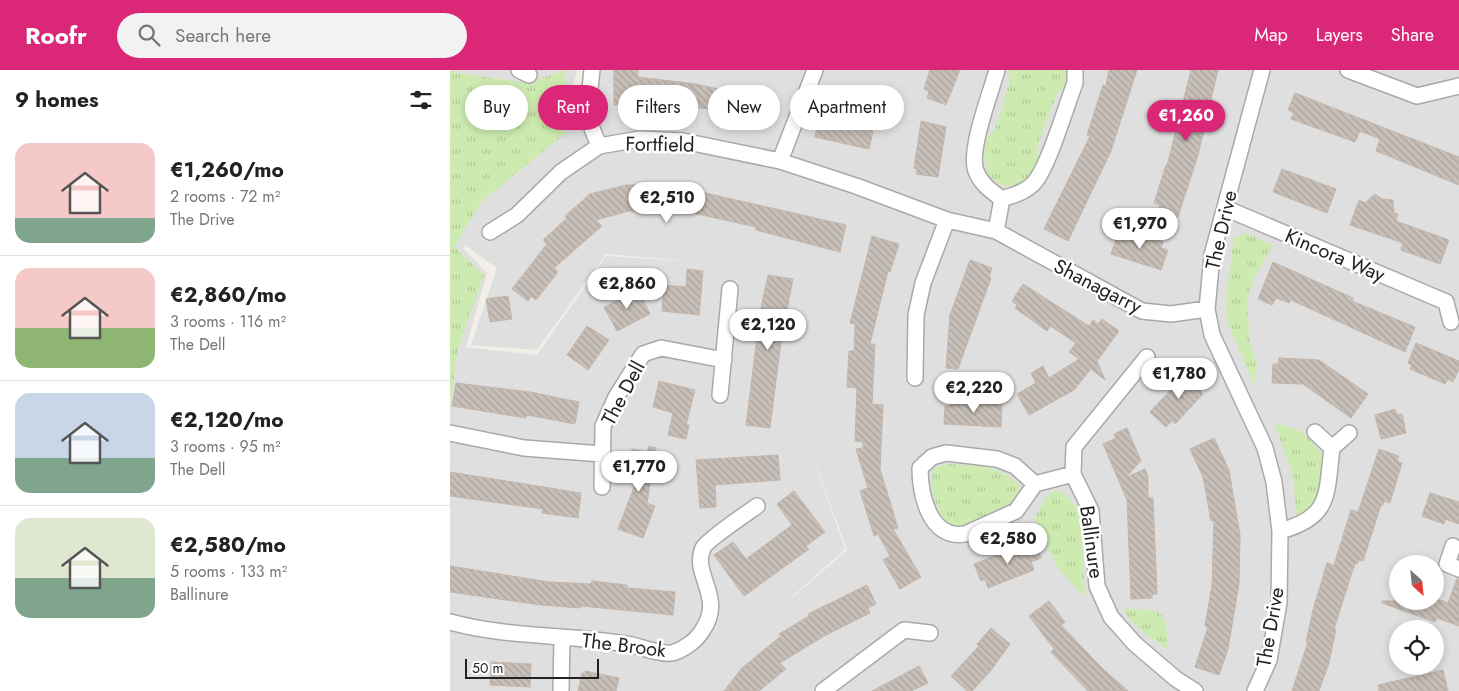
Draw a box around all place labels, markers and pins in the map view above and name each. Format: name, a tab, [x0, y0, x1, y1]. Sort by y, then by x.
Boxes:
pin: €1,260	[1145, 100, 1227, 142]
pin: €2,510	[626, 182, 708, 224]
pin: €1,970	[1099, 208, 1181, 250]
pin: €2,860	[586, 268, 668, 310]
pin: €2,120	[727, 308, 809, 351]
pin: €1,780	[1138, 358, 1220, 400]
pin: €2,220	[933, 372, 1015, 414]
pin: €1,770	[598, 450, 680, 493]
pin: €2,580	[967, 522, 1049, 565]

